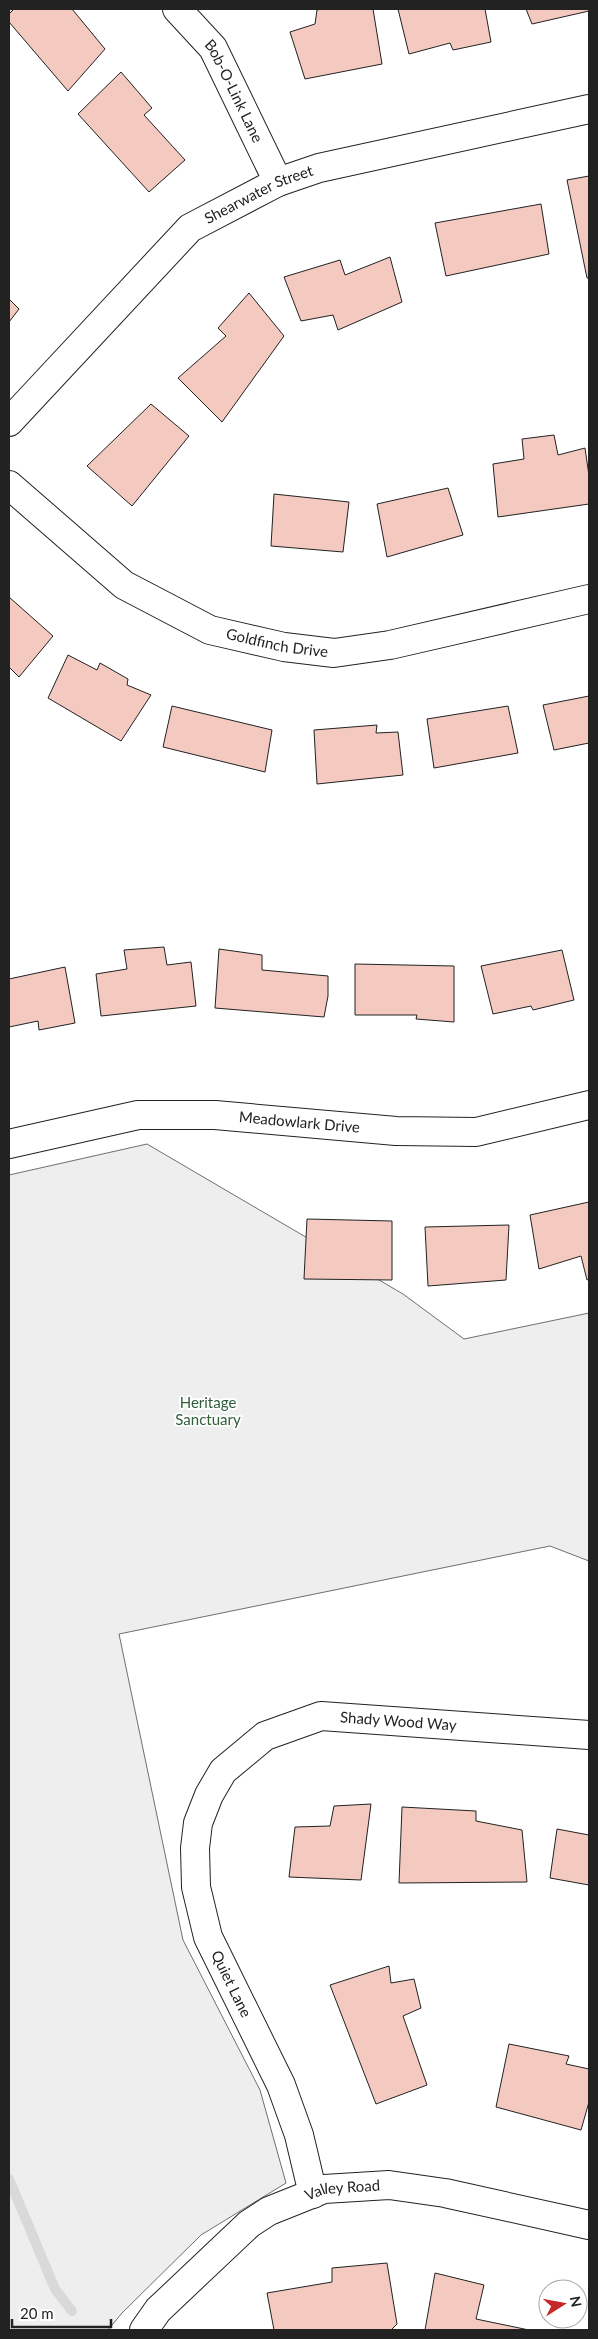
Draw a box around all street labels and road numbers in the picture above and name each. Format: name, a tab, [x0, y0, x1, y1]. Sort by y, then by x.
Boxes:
street label: Bob-O-Link Lane	[202, 35, 267, 145]
street label: Shearwater Street	[201, 161, 316, 227]
street label: Goldfinch Drive	[225, 624, 329, 660]
street label: Meadowlark Drive	[238, 1107, 361, 1136]
street label: Shady Wood Way	[340, 1707, 458, 1734]
street label: Quiet Lane	[208, 1947, 256, 2020]
street label: Valley Road	[302, 2176, 381, 2204]

